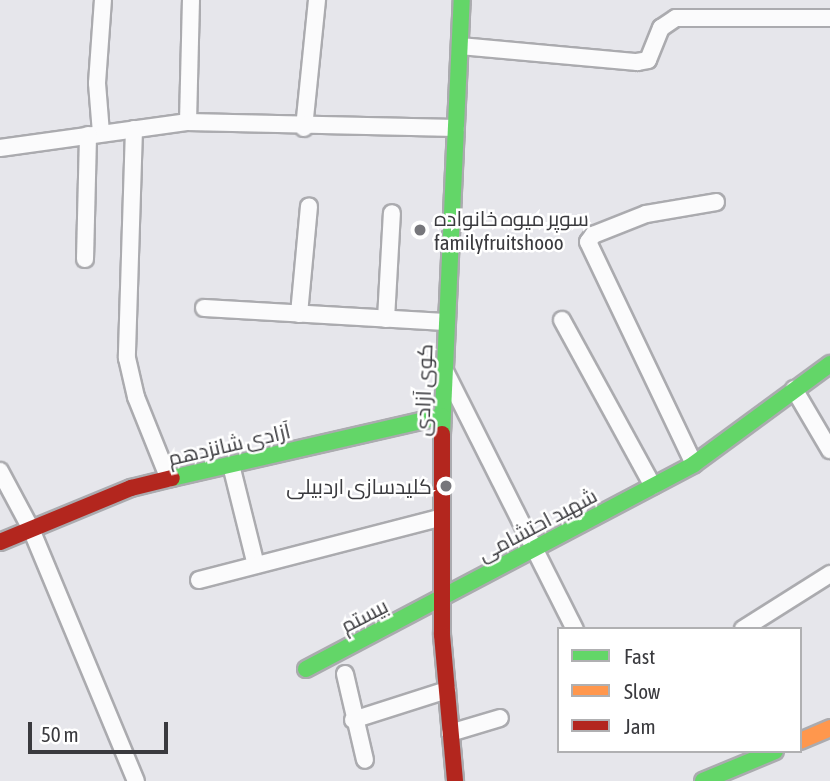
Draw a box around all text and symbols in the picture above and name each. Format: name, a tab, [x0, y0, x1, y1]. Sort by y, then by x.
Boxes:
place label: سوپر میوه خانواده familyfruitshooo	[434, 205, 589, 255]
marker: سوپر میوه خانواده familyfruitshooo	[412, 222, 428, 238]
street label: کوی آزادی	[409, 343, 437, 437]
street label: آزادی شانزدهم	[165, 418, 293, 470]
place label: کلیدسازی اردبیلی	[286, 473, 432, 499]
marker: کلیدسازی اردبیلی	[438, 478, 454, 494]
street label: شهید احتشامی	[473, 482, 601, 566]
street label: بیستم	[336, 592, 392, 638]
legend	[557, 627, 802, 753]
text: Fast	[624, 644, 655, 668]
text: Slow	[624, 679, 660, 703]
scale bar	[32, 708, 172, 752]
text: Jam	[624, 714, 656, 738]
text: 50 m	[41, 722, 79, 746]

